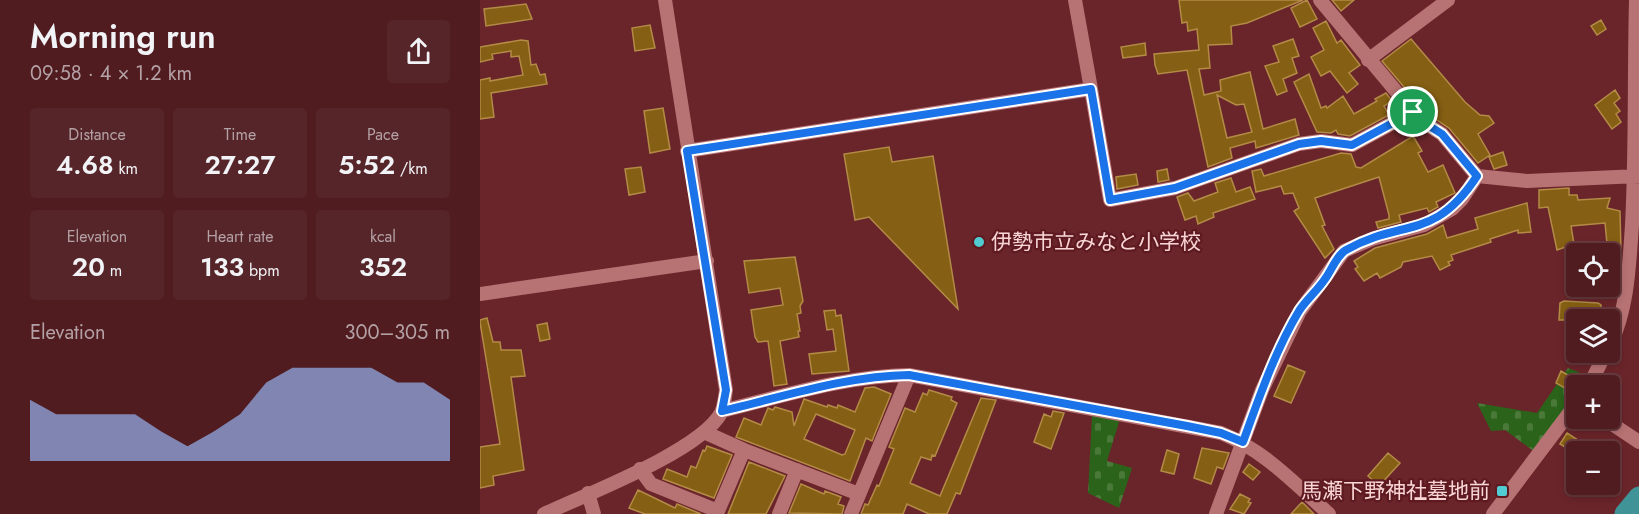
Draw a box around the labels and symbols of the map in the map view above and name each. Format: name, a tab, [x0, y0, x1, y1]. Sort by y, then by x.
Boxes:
pin	[1387, 86, 1438, 137]
place label: 伊勢市立みなと小学校	[991, 227, 1201, 257]
marker: 伊勢市立みなと小学校	[972, 235, 986, 249]
place label: 馬瀬下野神社墓地前	[1301, 476, 1490, 506]
marker: 馬瀬下野神社墓地前	[1495, 484, 1509, 498]

